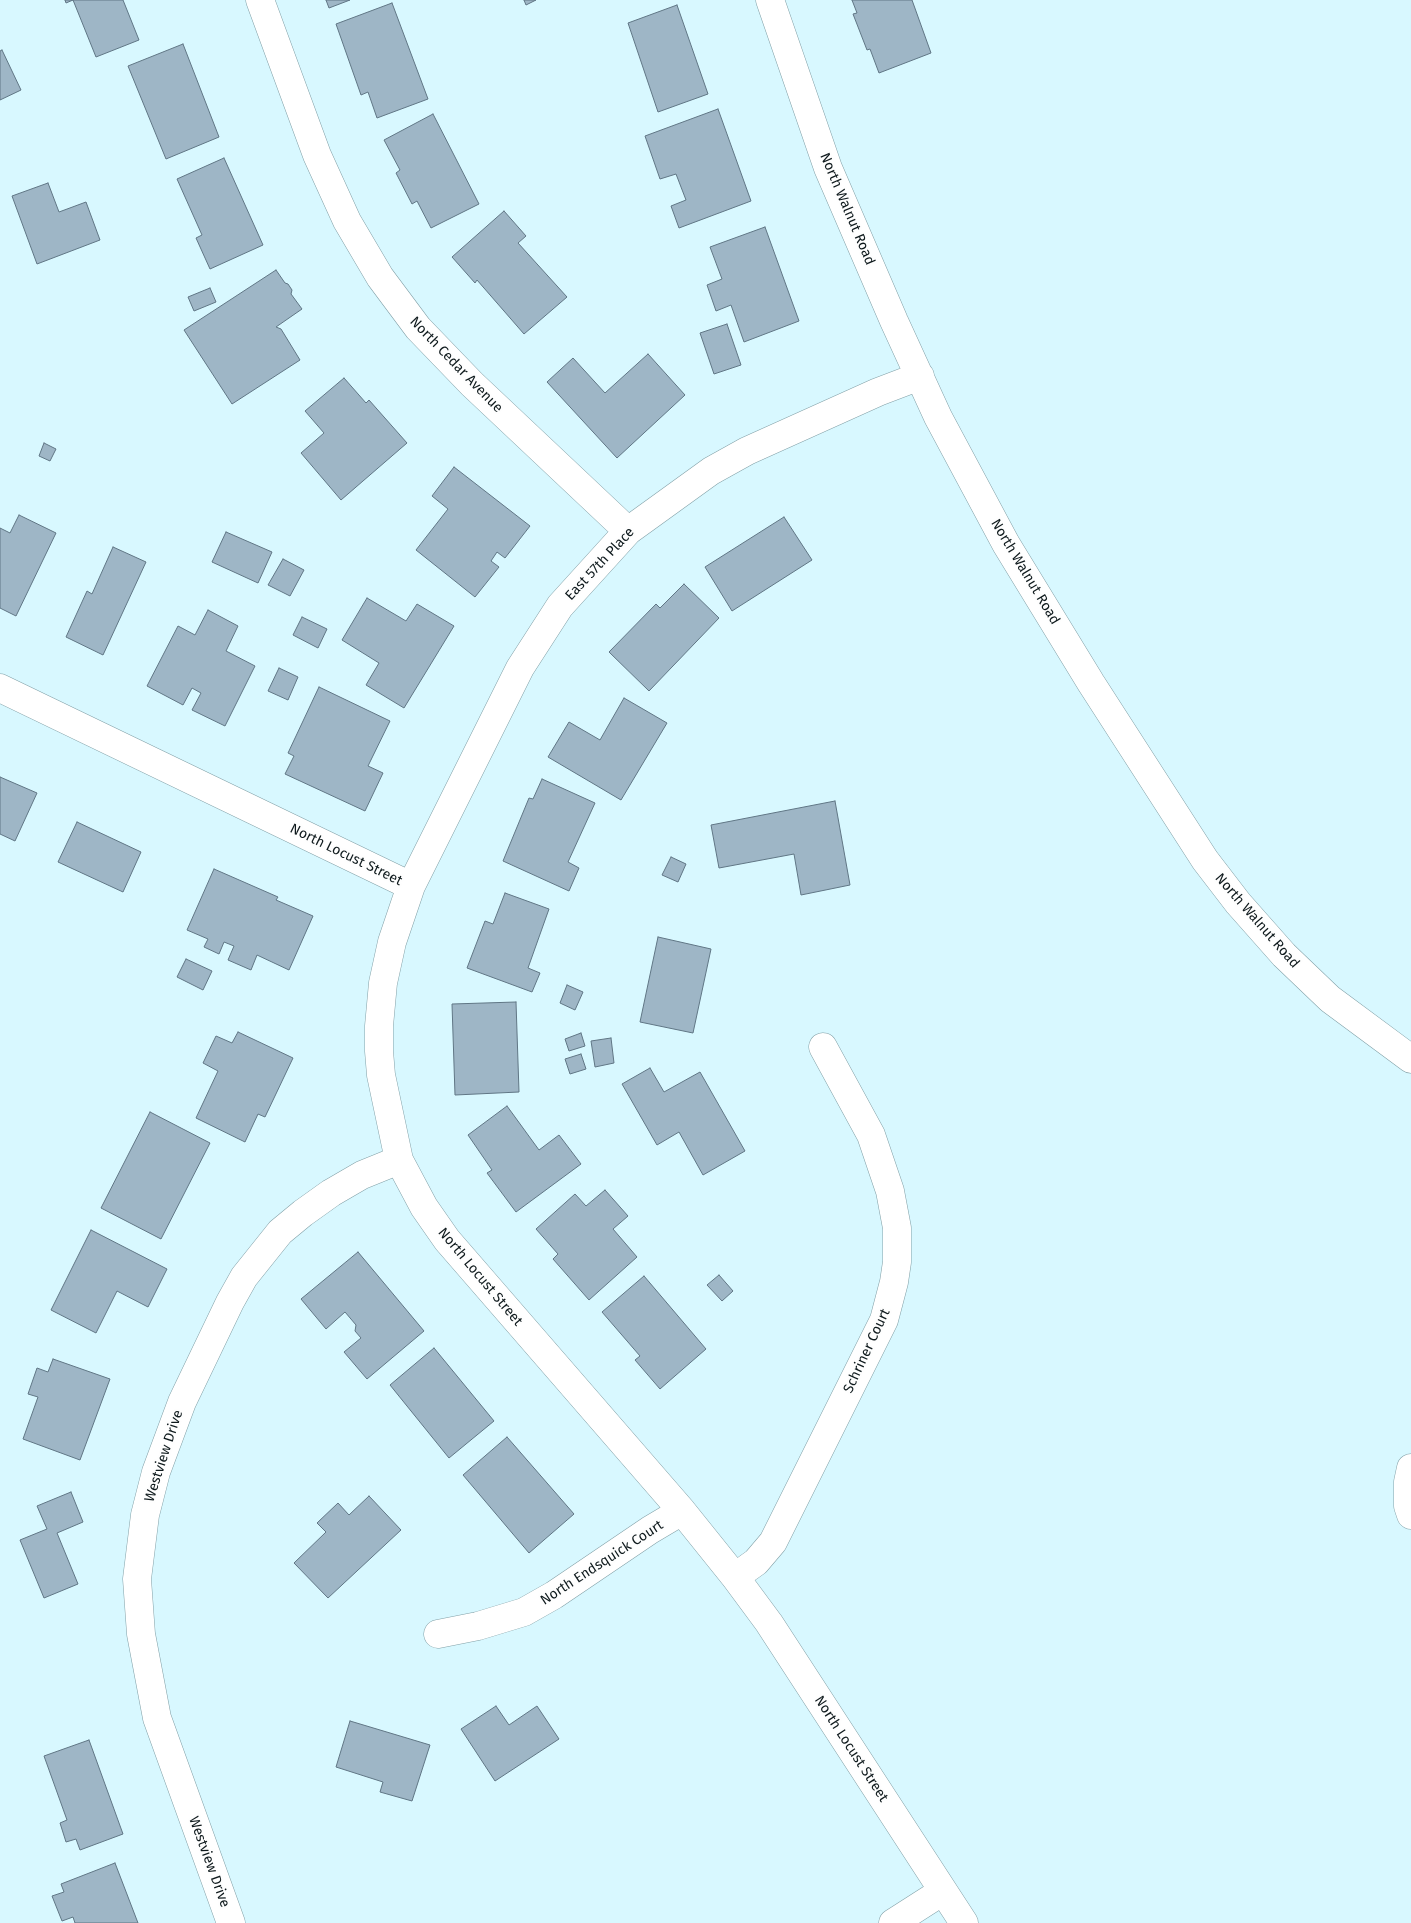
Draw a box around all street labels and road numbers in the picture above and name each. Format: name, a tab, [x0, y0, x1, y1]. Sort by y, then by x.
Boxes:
street label: North Walnut Road	[816, 150, 878, 268]
street label: North Cedar Avenue	[406, 314, 506, 416]
street label: North Walnut Road	[987, 516, 1063, 628]
street label: East 57th Place	[562, 524, 638, 604]
street label: North Locust Street	[287, 821, 405, 889]
street label: North Walnut Road	[1211, 870, 1303, 972]
street label: North Locust Street	[434, 1225, 526, 1329]
street label: Schriner Court	[840, 1306, 894, 1396]
street label: Westview Drive	[141, 1408, 187, 1504]
street label: North Endsquick Court	[537, 1517, 667, 1609]
street label: North Locust Street	[810, 1693, 892, 1805]
street label: Westview Drive	[185, 1814, 233, 1910]

